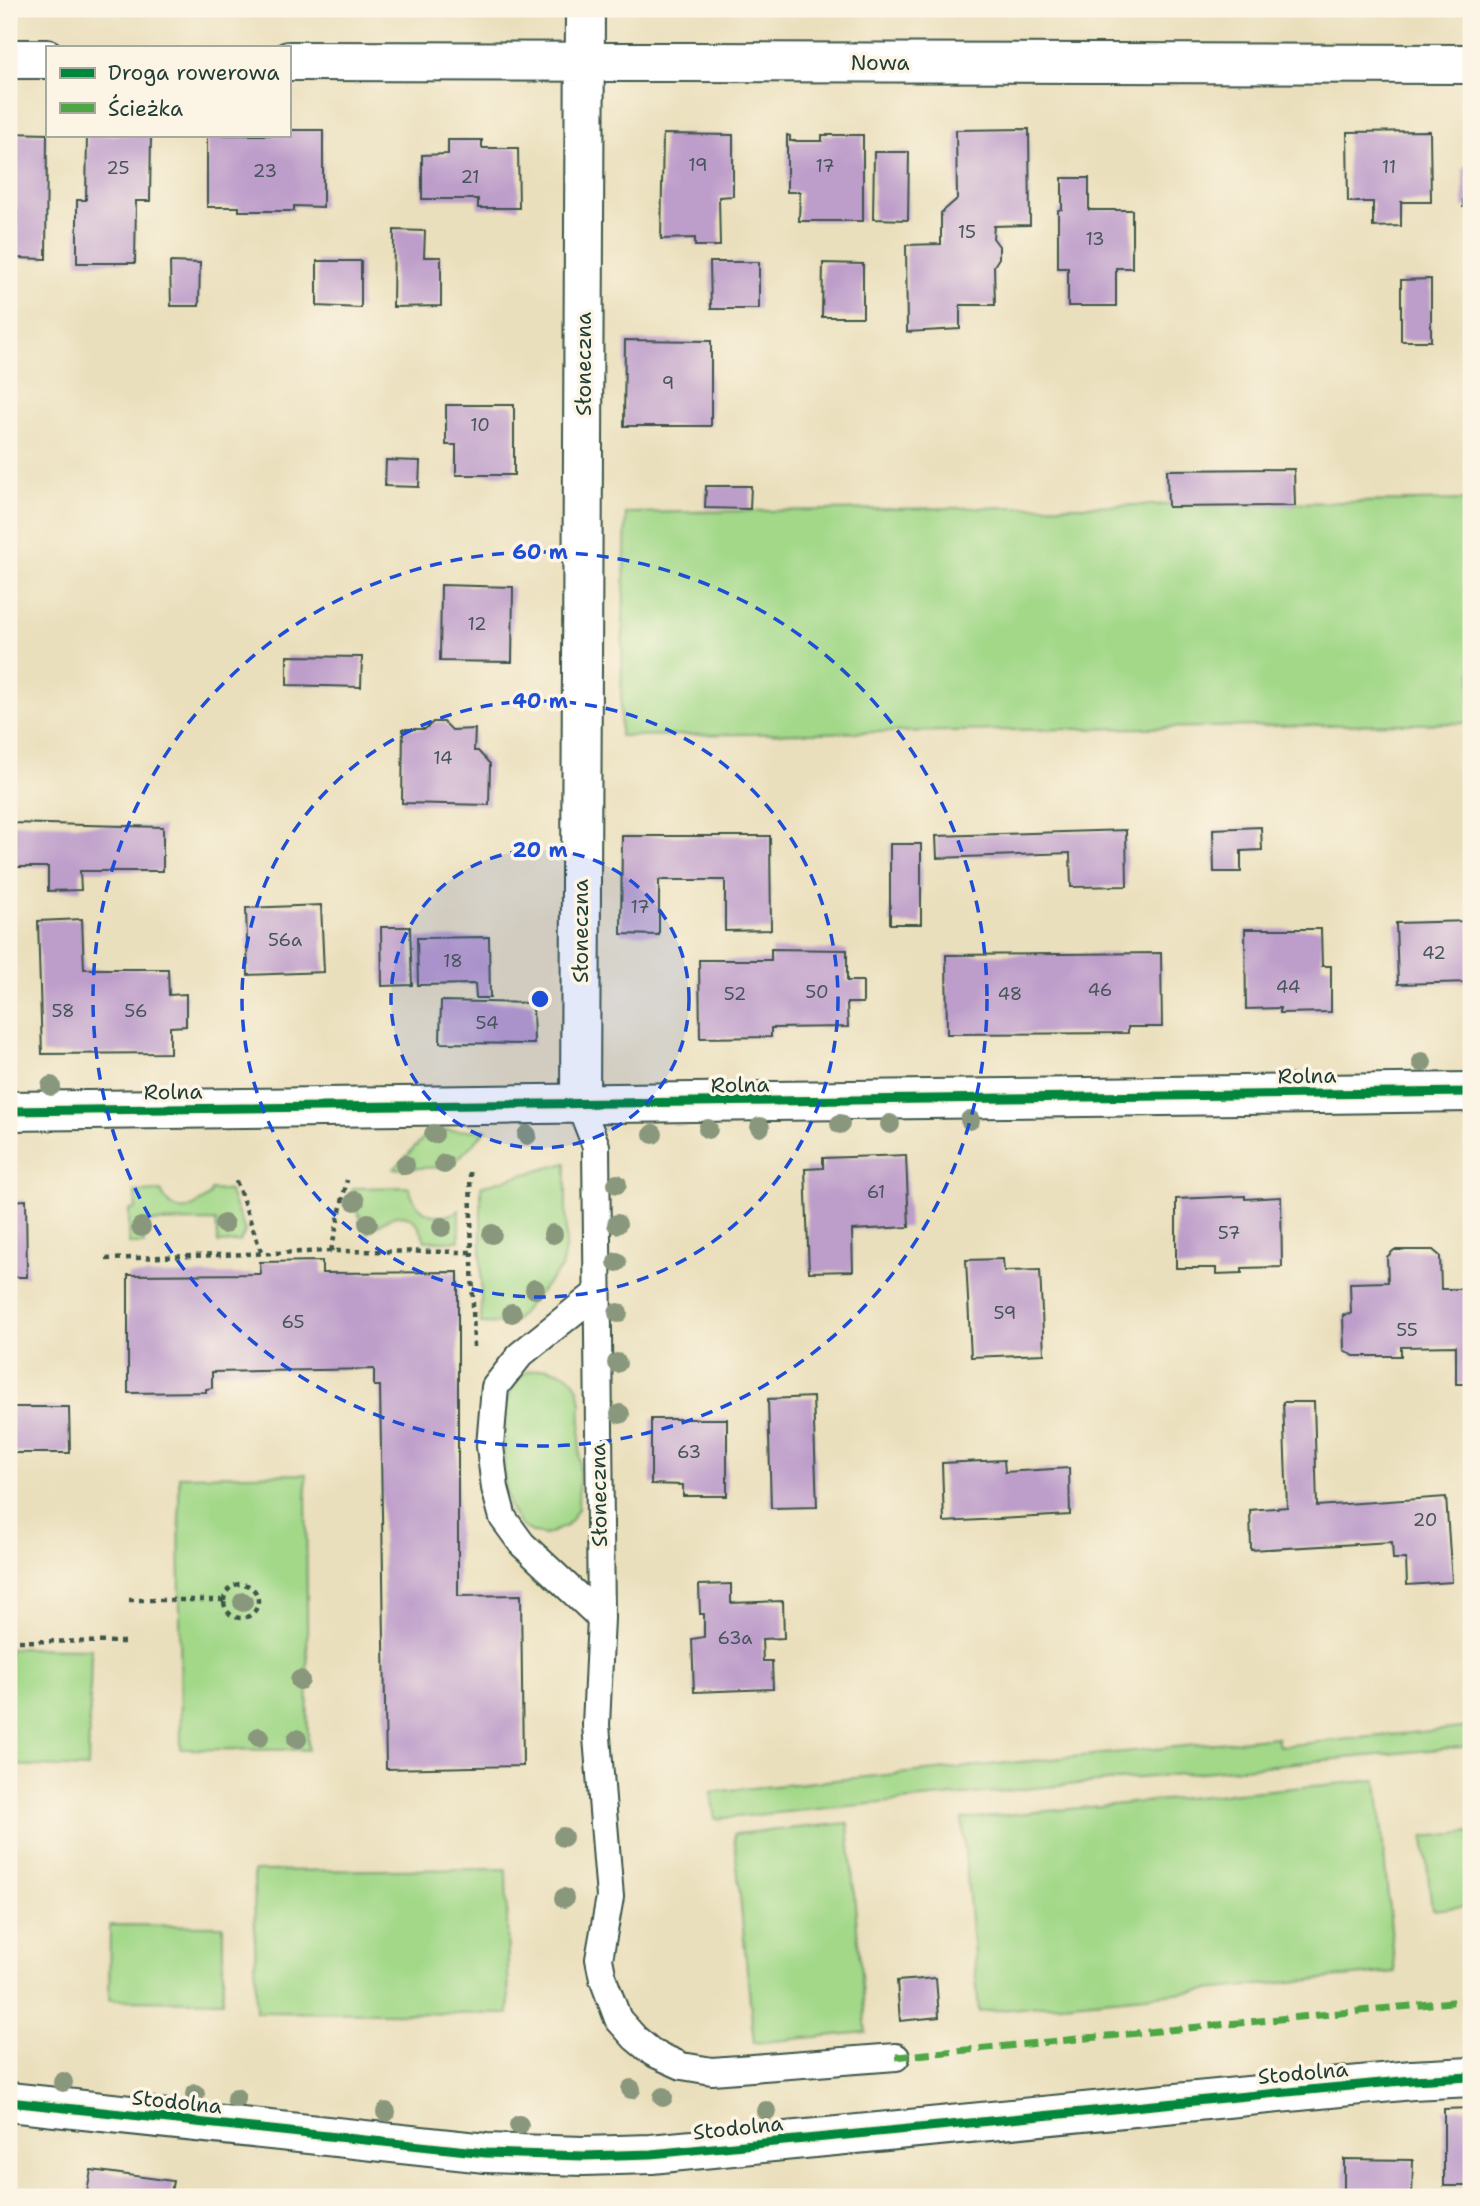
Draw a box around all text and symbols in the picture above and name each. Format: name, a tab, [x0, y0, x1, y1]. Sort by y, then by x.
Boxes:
legend	[46, 46, 290, 136]
street label: Nowa	[850, 49, 910, 77]
text: Droga rowerowa	[108, 59, 280, 87]
text: Ścieżka	[108, 94, 183, 123]
house number: 19	[688, 153, 708, 177]
house number: 17	[815, 154, 835, 178]
house number: 11	[1382, 155, 1396, 179]
house number: 25	[106, 156, 130, 180]
house number: 23	[253, 159, 277, 183]
house number: 21	[460, 165, 480, 189]
house number: 15	[958, 220, 976, 244]
house number: 13	[1085, 227, 1105, 251]
street label: Słoneczna	[570, 312, 598, 416]
house number: 9	[662, 371, 674, 395]
house number: 10	[470, 413, 490, 437]
text: 60 m	[512, 538, 568, 566]
house number: 12	[467, 612, 487, 636]
text: 40 m	[512, 687, 568, 715]
house number: 14	[433, 746, 453, 770]
text: 20 m	[512, 836, 568, 864]
street label: Słoneczna	[567, 879, 595, 983]
house number: 17	[630, 895, 650, 919]
house number: 56a	[268, 928, 302, 952]
house number: 42	[1422, 941, 1446, 965]
house number: 18	[443, 949, 463, 973]
house number: 44	[1276, 975, 1300, 999]
house number: 46	[1088, 978, 1112, 1002]
house number: 50	[805, 980, 829, 1004]
house number: 52	[724, 982, 746, 1006]
house number: 48	[998, 982, 1022, 1006]
centre of rings	[528, 987, 552, 1011]
house number: 58	[51, 999, 75, 1023]
house number: 56	[124, 999, 148, 1023]
house number: 54	[475, 1011, 499, 1035]
street label: Rolna	[1277, 1061, 1337, 1091]
street label: Rolna	[710, 1070, 770, 1100]
street label: Rolna	[143, 1077, 203, 1107]
house number: 61	[867, 1180, 885, 1204]
house number: 57	[1218, 1221, 1240, 1245]
house number: 59	[994, 1301, 1016, 1325]
house number: 65	[282, 1310, 304, 1334]
house number: 55	[1396, 1318, 1418, 1342]
house number: 63	[677, 1440, 701, 1464]
street label: Słoneczna	[584, 1443, 614, 1547]
house number: 20	[1413, 1508, 1437, 1532]
house number: 63a	[718, 1626, 752, 1650]
street label: Stodolna	[1257, 2055, 1349, 2091]
street label: Stodolna	[130, 2083, 224, 2121]
street label: Stodolna	[691, 2109, 785, 2147]

